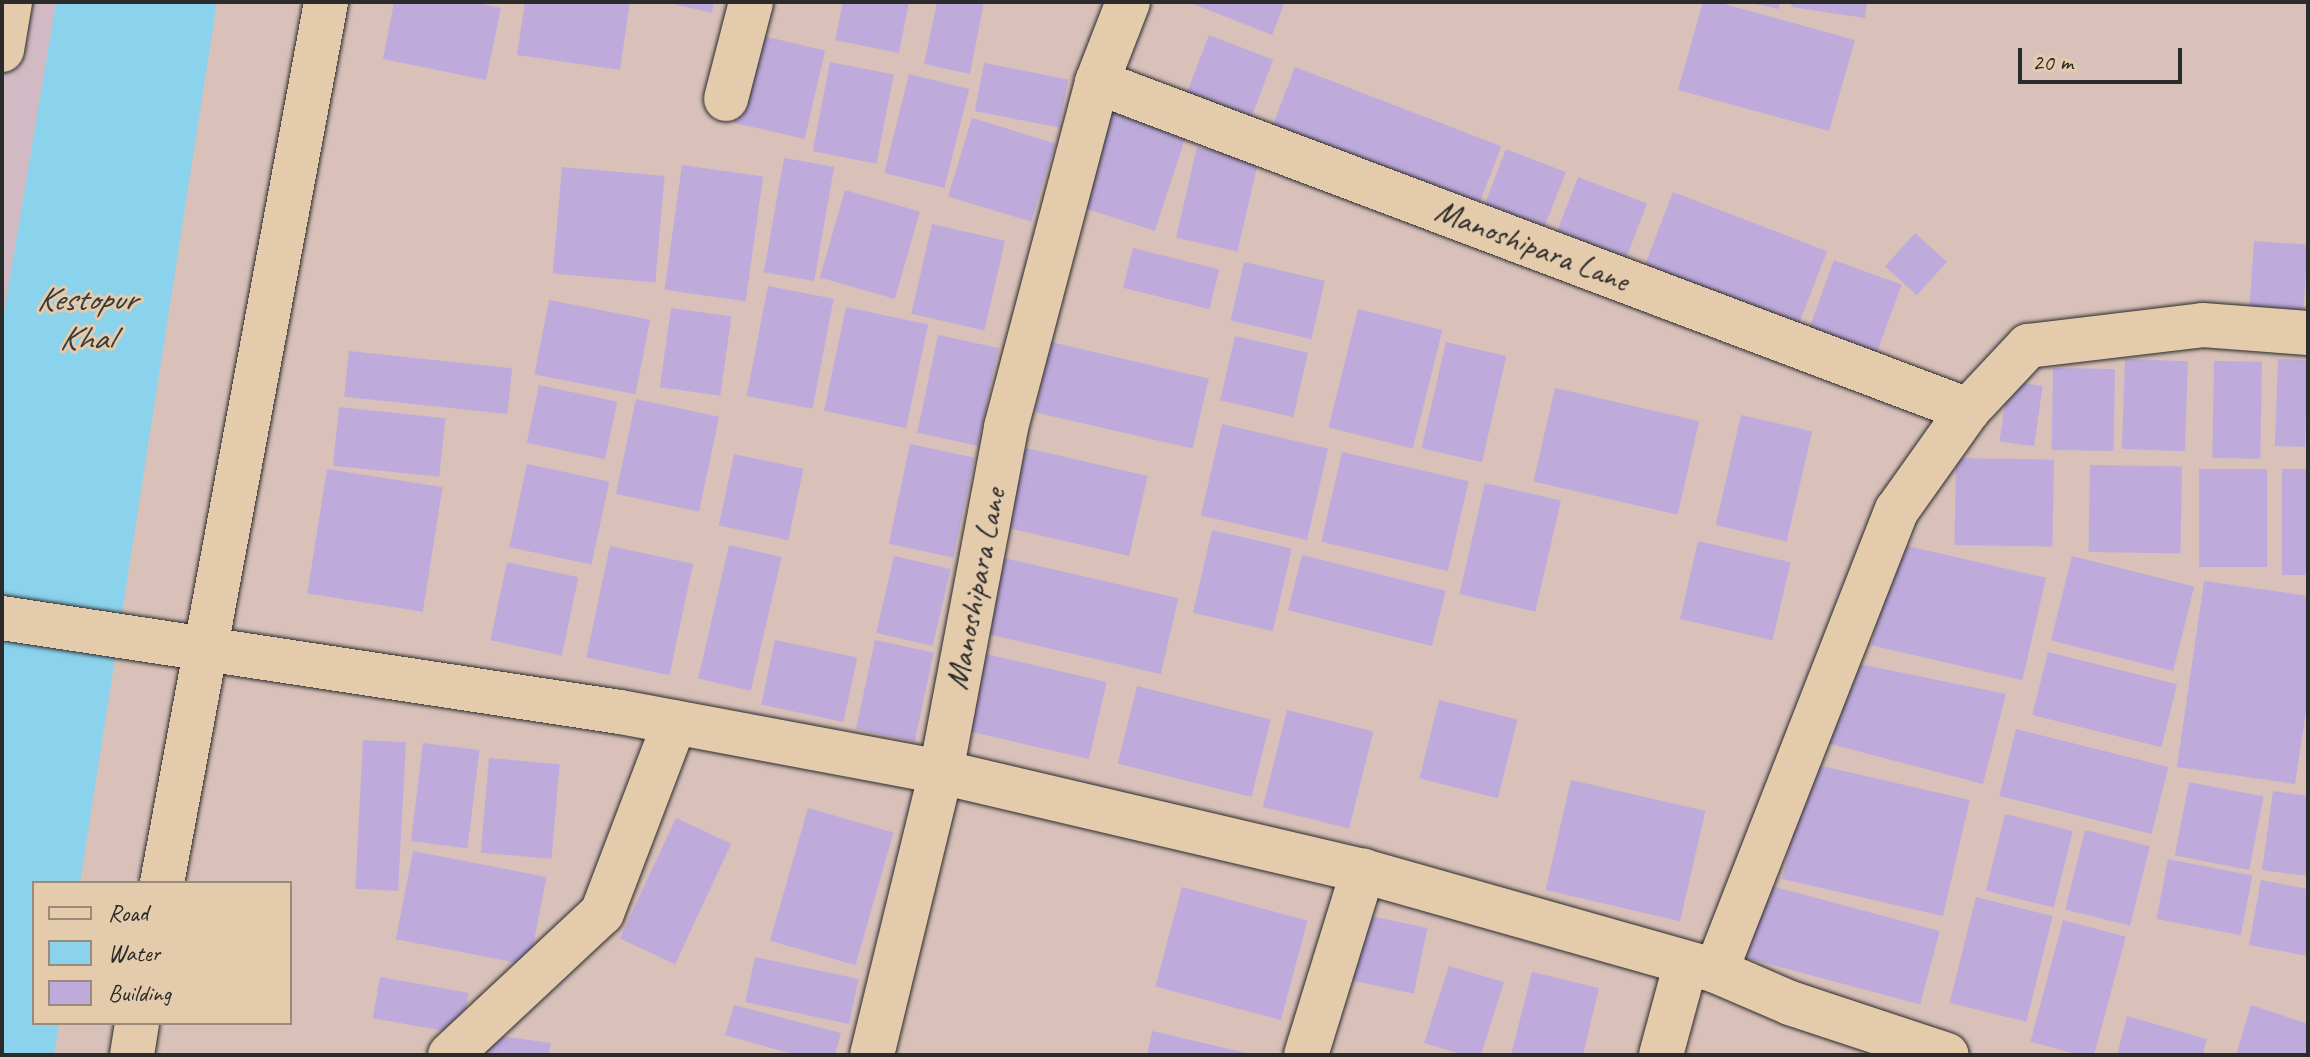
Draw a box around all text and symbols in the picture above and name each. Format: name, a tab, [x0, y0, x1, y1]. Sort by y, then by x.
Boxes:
scale bar	[2022, 32, 2186, 82]
text: 20 m	[2032, 47, 2073, 77]
street label: Manoshipara Lane	[1430, 191, 1634, 301]
water label: Kestopur Khal	[36, 278, 136, 358]
street label: Manoshipara Lane	[938, 485, 1014, 693]
legend	[32, 881, 292, 1025]
text: Road	[108, 898, 148, 928]
text: Water	[108, 938, 160, 968]
text: Building	[108, 978, 171, 1008]

